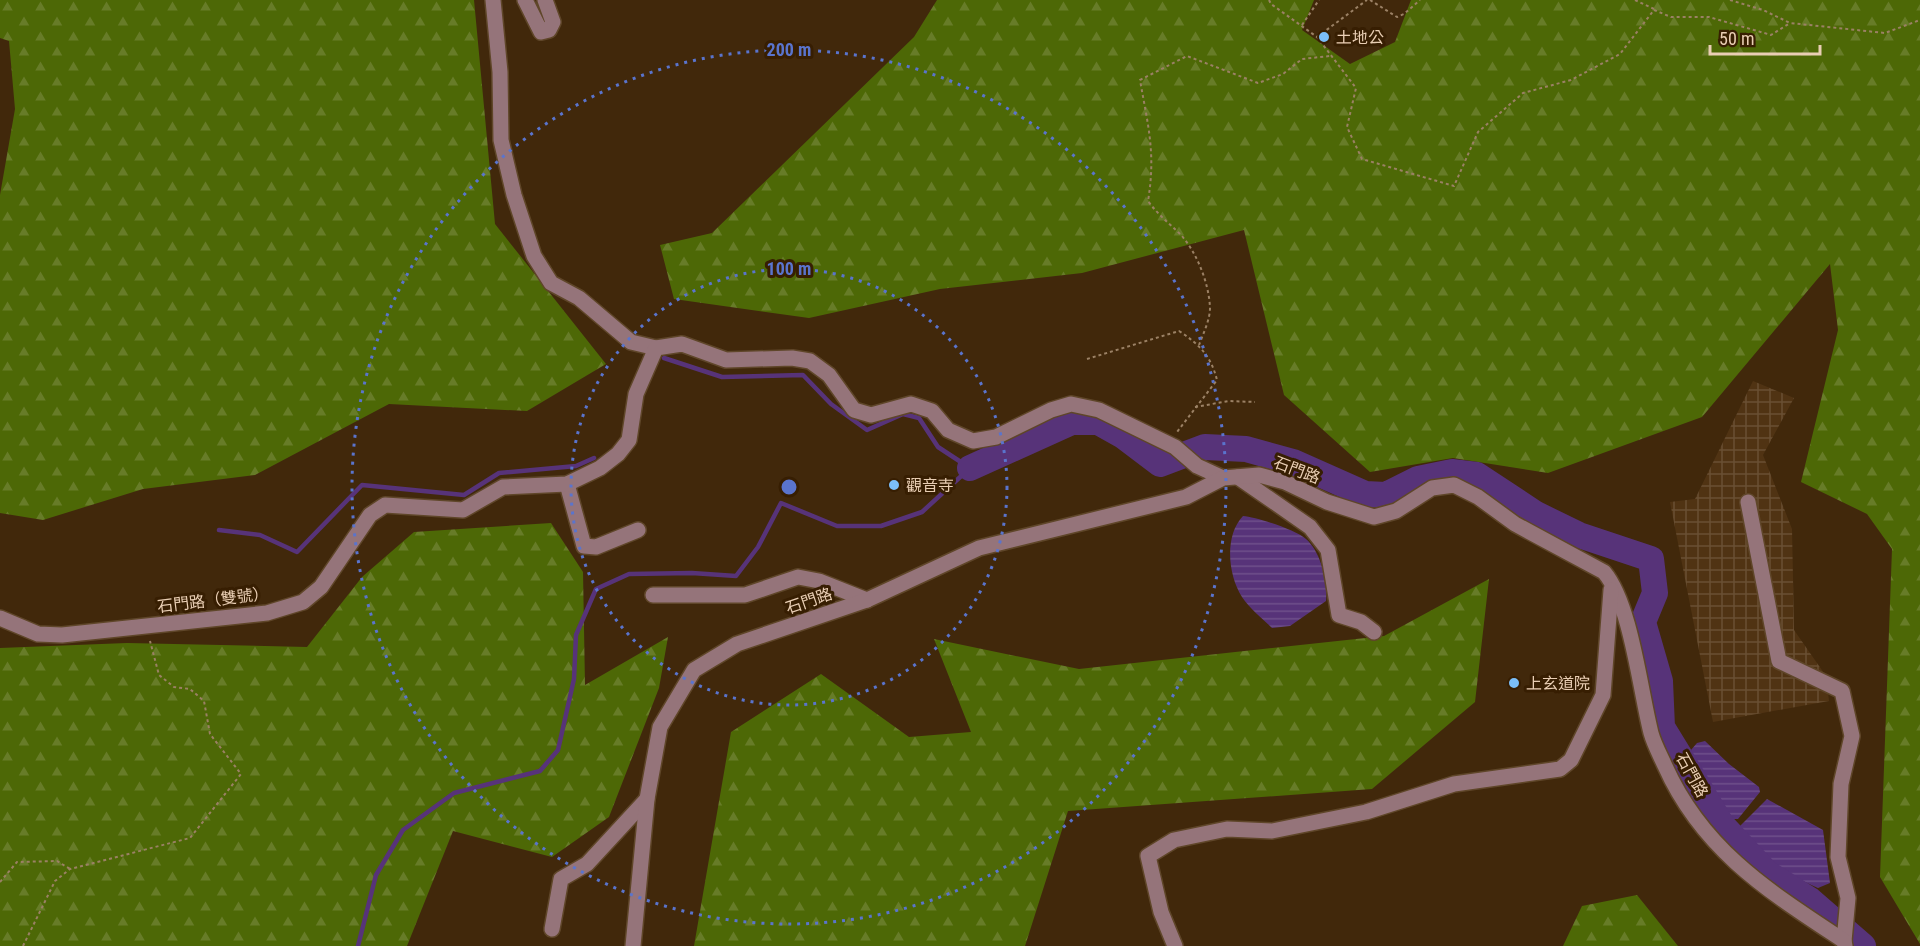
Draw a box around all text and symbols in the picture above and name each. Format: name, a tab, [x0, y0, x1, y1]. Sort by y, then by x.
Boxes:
scale bar	[1710, 18, 1820, 56]
place label: 土地公	[1336, 28, 1384, 47]
text: 50 m	[1719, 28, 1754, 49]
marker: 土地公	[1317, 30, 1331, 44]
text: 200 m	[767, 39, 811, 60]
text: 100 m	[767, 258, 811, 279]
street label: 石門路	[1271, 453, 1323, 487]
place label: 觀音寺	[906, 476, 954, 495]
centre of rings	[779, 477, 799, 497]
marker: 觀音寺	[887, 478, 901, 492]
street label: 石門路（雙號）	[156, 584, 270, 616]
street label: 石門路	[783, 584, 835, 618]
place label: 上玄道院	[1526, 674, 1590, 693]
marker: 上玄道院	[1507, 676, 1521, 690]
street label: 石門路	[1672, 749, 1712, 801]

